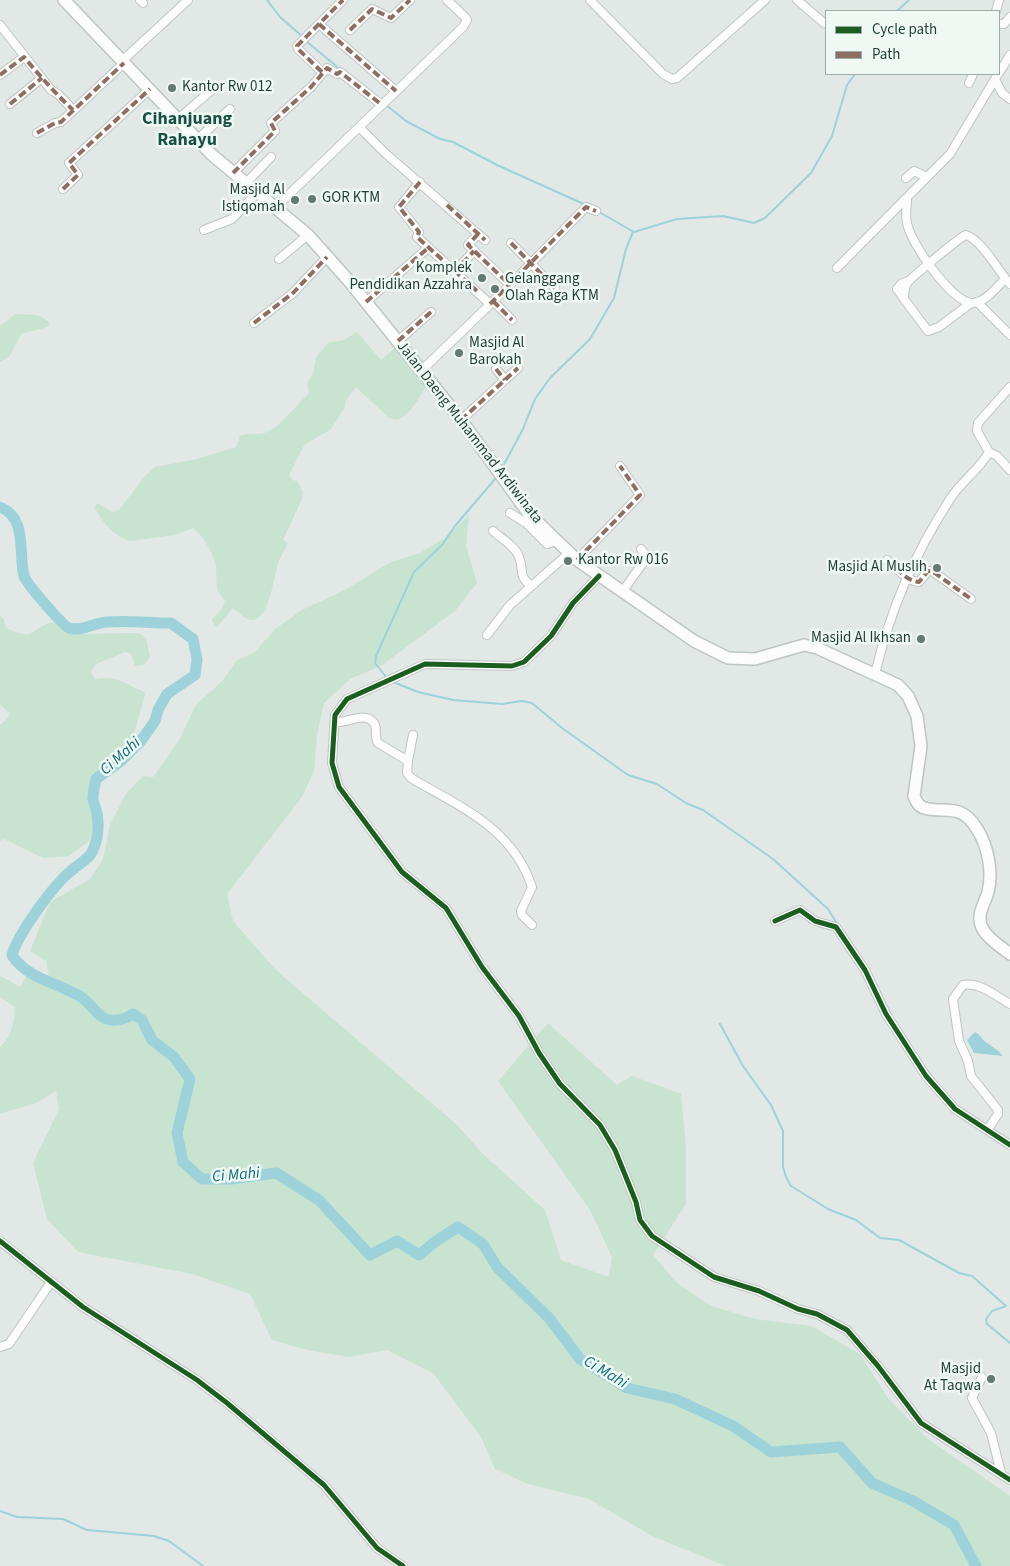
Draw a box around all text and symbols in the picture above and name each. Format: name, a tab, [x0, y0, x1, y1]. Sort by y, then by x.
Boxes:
legend	[825, 10, 1000, 75]
text: Cycle path	[872, 19, 937, 40]
text: Path	[872, 44, 900, 65]
place label: Kantor Rw 012	[182, 79, 272, 97]
marker: Kantor Rw 012	[166, 82, 178, 94]
district label: Cihanjuang Rahayu	[142, 109, 232, 152]
place label: Masjid Al Istiqomah	[222, 182, 285, 217]
place label: GOR KTM	[322, 190, 380, 208]
marker: GOR KTM	[306, 193, 318, 205]
marker: Masjid Al Istiqomah	[289, 194, 301, 206]
place label: Komplek Pendidikan Azzahra	[349, 260, 472, 295]
place label: Gelanggang Olah Raga KTM	[505, 271, 599, 306]
marker: Komplek Pendidikan Azzahra	[476, 272, 488, 284]
marker: Gelanggang Olah Raga KTM	[489, 283, 501, 295]
place label: Masjid Al Barokah	[469, 335, 524, 370]
street label: Jalan Daeng Muhammad Ardiwinata	[392, 338, 546, 528]
marker: Masjid Al Barokah	[453, 347, 465, 359]
place label: Kantor Rw 016	[578, 552, 668, 570]
marker: Kantor Rw 016	[562, 555, 574, 567]
place label: Masjid Al Muslih	[828, 559, 927, 577]
marker: Masjid Al Muslih	[931, 562, 943, 574]
place label: Masjid Al Ikhsan	[811, 630, 911, 648]
marker: Masjid Al Ikhsan	[915, 633, 927, 645]
water label: Ci Mahi	[97, 734, 145, 780]
water label: Ci Mahi	[211, 1164, 261, 1188]
water label: Ci Mahi	[580, 1352, 630, 1394]
place label: Masjid At Taqwa	[924, 1361, 981, 1396]
marker: Masjid At Taqwa	[985, 1373, 997, 1385]

